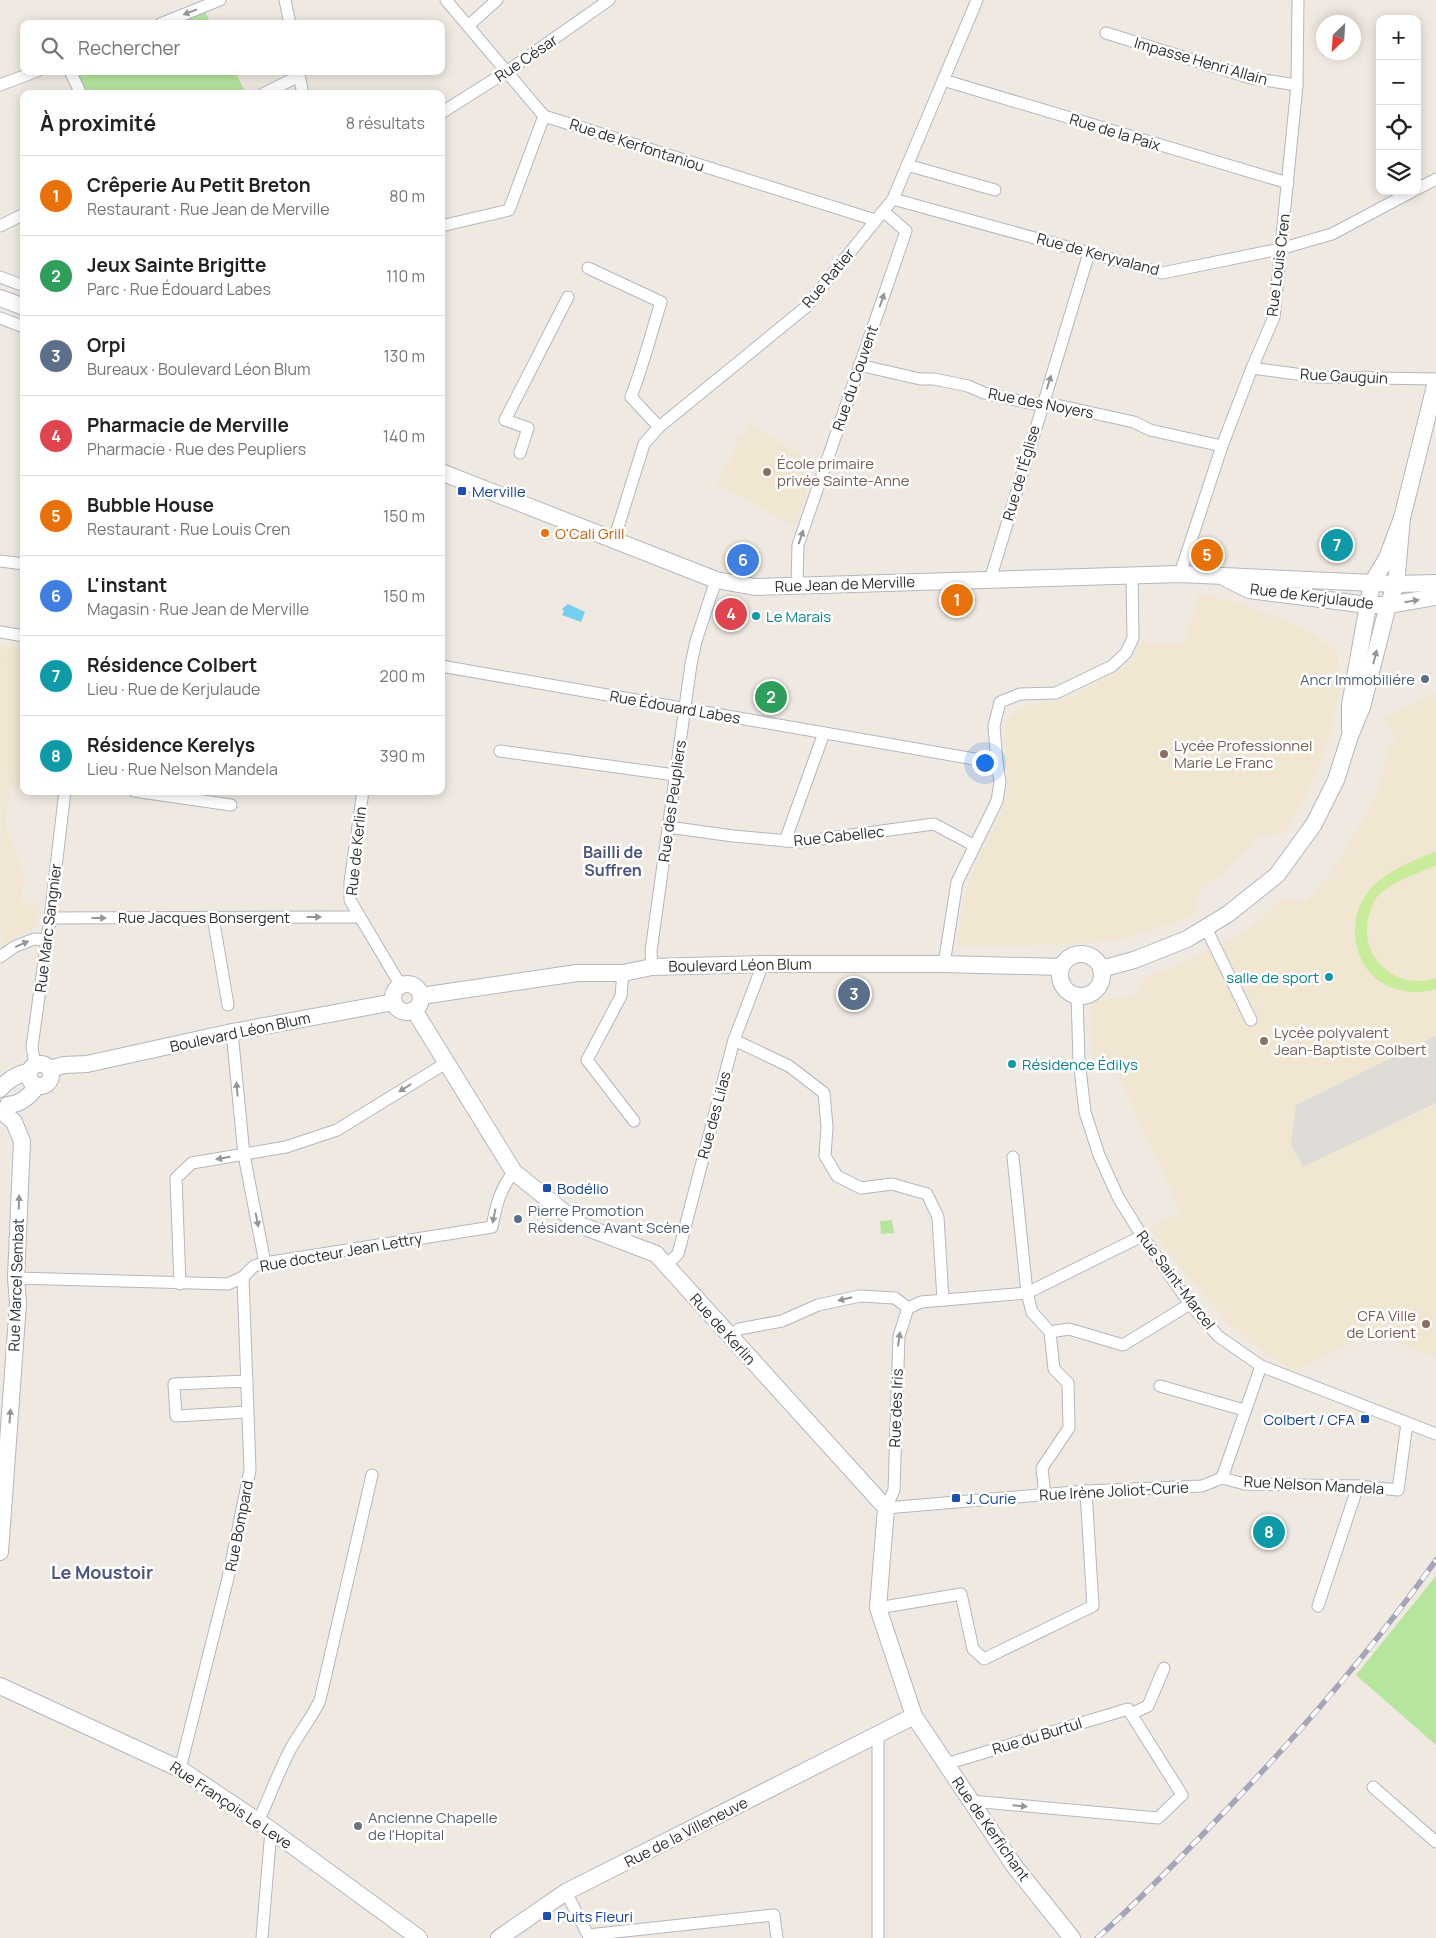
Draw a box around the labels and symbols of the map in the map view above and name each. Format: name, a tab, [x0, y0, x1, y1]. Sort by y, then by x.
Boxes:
one-way arrow	[182, 8, 197, 16]
north arrow	[1316, 15, 1361, 60]
street label: Rue César	[491, 29, 562, 87]
street label: Impasse Henri Allain	[1132, 32, 1270, 90]
street label: Rue de la Paix	[1067, 108, 1163, 156]
street label: Rue de Kerfontaniou	[567, 113, 707, 177]
street label: Rue Louis Cren	[1261, 212, 1295, 318]
street label: Rue de Keryvaland	[1034, 228, 1162, 280]
street label: Rue Ratier	[797, 243, 859, 312]
one-way arrow	[879, 293, 886, 308]
street label: Rue du Couvent	[827, 322, 883, 434]
street label: Rue Gauguin	[1299, 363, 1389, 389]
one-way arrow	[1045, 374, 1053, 389]
street label: Rue des Noyers	[987, 382, 1096, 424]
street label: Rue de l'Église	[997, 423, 1045, 523]
place label: École primaire privée Sainte-Anne	[777, 453, 910, 491]
marker: École primaire privée Sainte-Anne	[761, 466, 773, 478]
place label: Merville	[472, 481, 526, 502]
marker: Merville	[456, 485, 468, 497]
place label: O'Cali Grill	[555, 523, 625, 544]
pin: 7	[1321, 526, 1353, 564]
marker: O'Cali Grill	[539, 527, 551, 539]
one-way arrow	[797, 529, 805, 544]
pin: 5	[1191, 536, 1223, 574]
pin: 6	[727, 541, 759, 579]
street label: Rue Jean de Merville	[775, 571, 916, 597]
street label: Rue de Kerjulaude	[1249, 578, 1375, 614]
pin: 1	[941, 581, 973, 619]
pin: 4	[715, 595, 747, 633]
one-way arrow	[1404, 597, 1420, 605]
place label: Le Marais	[766, 606, 831, 627]
marker: Le Marais	[750, 610, 762, 622]
one-way arrow	[1371, 649, 1379, 664]
place label: Ancr Immobiliére	[1300, 669, 1415, 690]
marker: Ancr Immobiliére	[1419, 673, 1431, 685]
pin: 2	[755, 678, 787, 716]
street label: Rue Édouard Labes	[608, 685, 742, 729]
place label: Lycée Professionnel Marie Le Franc	[1174, 735, 1313, 773]
street label: Rue des Peupliers	[653, 739, 691, 863]
marker: Lycée Professionnel Marie Le Franc	[1158, 748, 1170, 760]
your location	[972, 750, 998, 776]
street label: Rue de Kerlin	[341, 805, 371, 896]
street label: Rue Cabellec	[793, 821, 885, 851]
district label: Bailli de Suffren	[583, 841, 643, 881]
street label: Rue Marc Sangnier	[30, 862, 66, 994]
street label: Rue Jacques Bonsergent	[118, 907, 290, 928]
one-way arrow	[306, 913, 322, 921]
one-way arrow	[91, 914, 107, 922]
one-way arrow	[15, 939, 29, 947]
street label: Boulevard Léon Blum	[668, 953, 812, 977]
place label: salle de sport	[1226, 967, 1319, 988]
marker: salle de sport	[1323, 971, 1335, 983]
pin: 3	[838, 975, 870, 1013]
street label: Boulevard Léon Blum	[168, 1007, 312, 1057]
place label: Lycée polyvalent Jean-Baptiste Colbert	[1274, 1022, 1427, 1060]
marker: Lycée polyvalent Jean-Baptiste Colbert	[1258, 1035, 1270, 1047]
place label: Résidence Édilys	[1022, 1054, 1138, 1075]
marker: Résidence Édilys	[1006, 1058, 1018, 1070]
street label: Rue des Lilas	[692, 1069, 736, 1161]
one-way arrow	[232, 1080, 240, 1096]
one-way arrow	[398, 1084, 411, 1093]
one-way arrow	[214, 1155, 230, 1163]
place label: Bodélio	[557, 1178, 609, 1199]
marker: Bodélio	[541, 1182, 553, 1194]
one-way arrow	[15, 1193, 23, 1209]
place label: Pierre Promotion Résidence Avant Scène	[528, 1200, 690, 1238]
one-way arrow	[490, 1208, 498, 1223]
one-way arrow	[253, 1212, 261, 1228]
marker: Pierre Promotion Résidence Avant Scène	[512, 1213, 524, 1225]
street label: Rue Marcel Sembat	[3, 1218, 29, 1352]
street label: Rue Saint-Marcel	[1132, 1226, 1220, 1334]
street label: Rue docteur Jean Lettry	[258, 1227, 424, 1277]
street label: Rue de Kerlin	[685, 1289, 761, 1369]
one-way arrow	[837, 1296, 853, 1304]
place label: CFA Ville de Lorient	[1346, 1305, 1416, 1343]
marker: CFA Ville de Lorient	[1420, 1318, 1432, 1330]
one-way arrow	[896, 1331, 904, 1347]
street label: Rue des Iris	[884, 1368, 908, 1448]
one-way arrow	[6, 1408, 14, 1424]
place label: Colbert / CFA	[1263, 1409, 1355, 1430]
marker: Colbert / CFA	[1359, 1413, 1371, 1425]
street label: Rue Nelson Mandela	[1243, 1471, 1385, 1499]
street label: Rue Irène Joliot-Curie	[1039, 1477, 1189, 1505]
street label: Rue Bompard	[220, 1479, 258, 1573]
place label: J. Curie	[966, 1488, 1017, 1509]
marker: J. Curie	[950, 1492, 962, 1504]
pin: 8	[1253, 1513, 1285, 1551]
district label: Le Moustoir	[51, 1560, 153, 1584]
street label: Rue du Burtul	[990, 1712, 1084, 1760]
street label: Rue François Le Leve	[166, 1756, 296, 1854]
street label: Rue de Kerfichant	[947, 1773, 1035, 1885]
street label: Rue de la Villeneuve	[621, 1792, 752, 1872]
one-way arrow	[1012, 1802, 1028, 1810]
place label: Ancienne Chapelle de l'Hopital	[368, 1807, 498, 1845]
marker: Ancienne Chapelle de l'Hopital	[352, 1820, 364, 1832]
place label: Puits Fleuri	[557, 1906, 633, 1927]
marker: Puits Fleuri	[541, 1910, 553, 1922]

